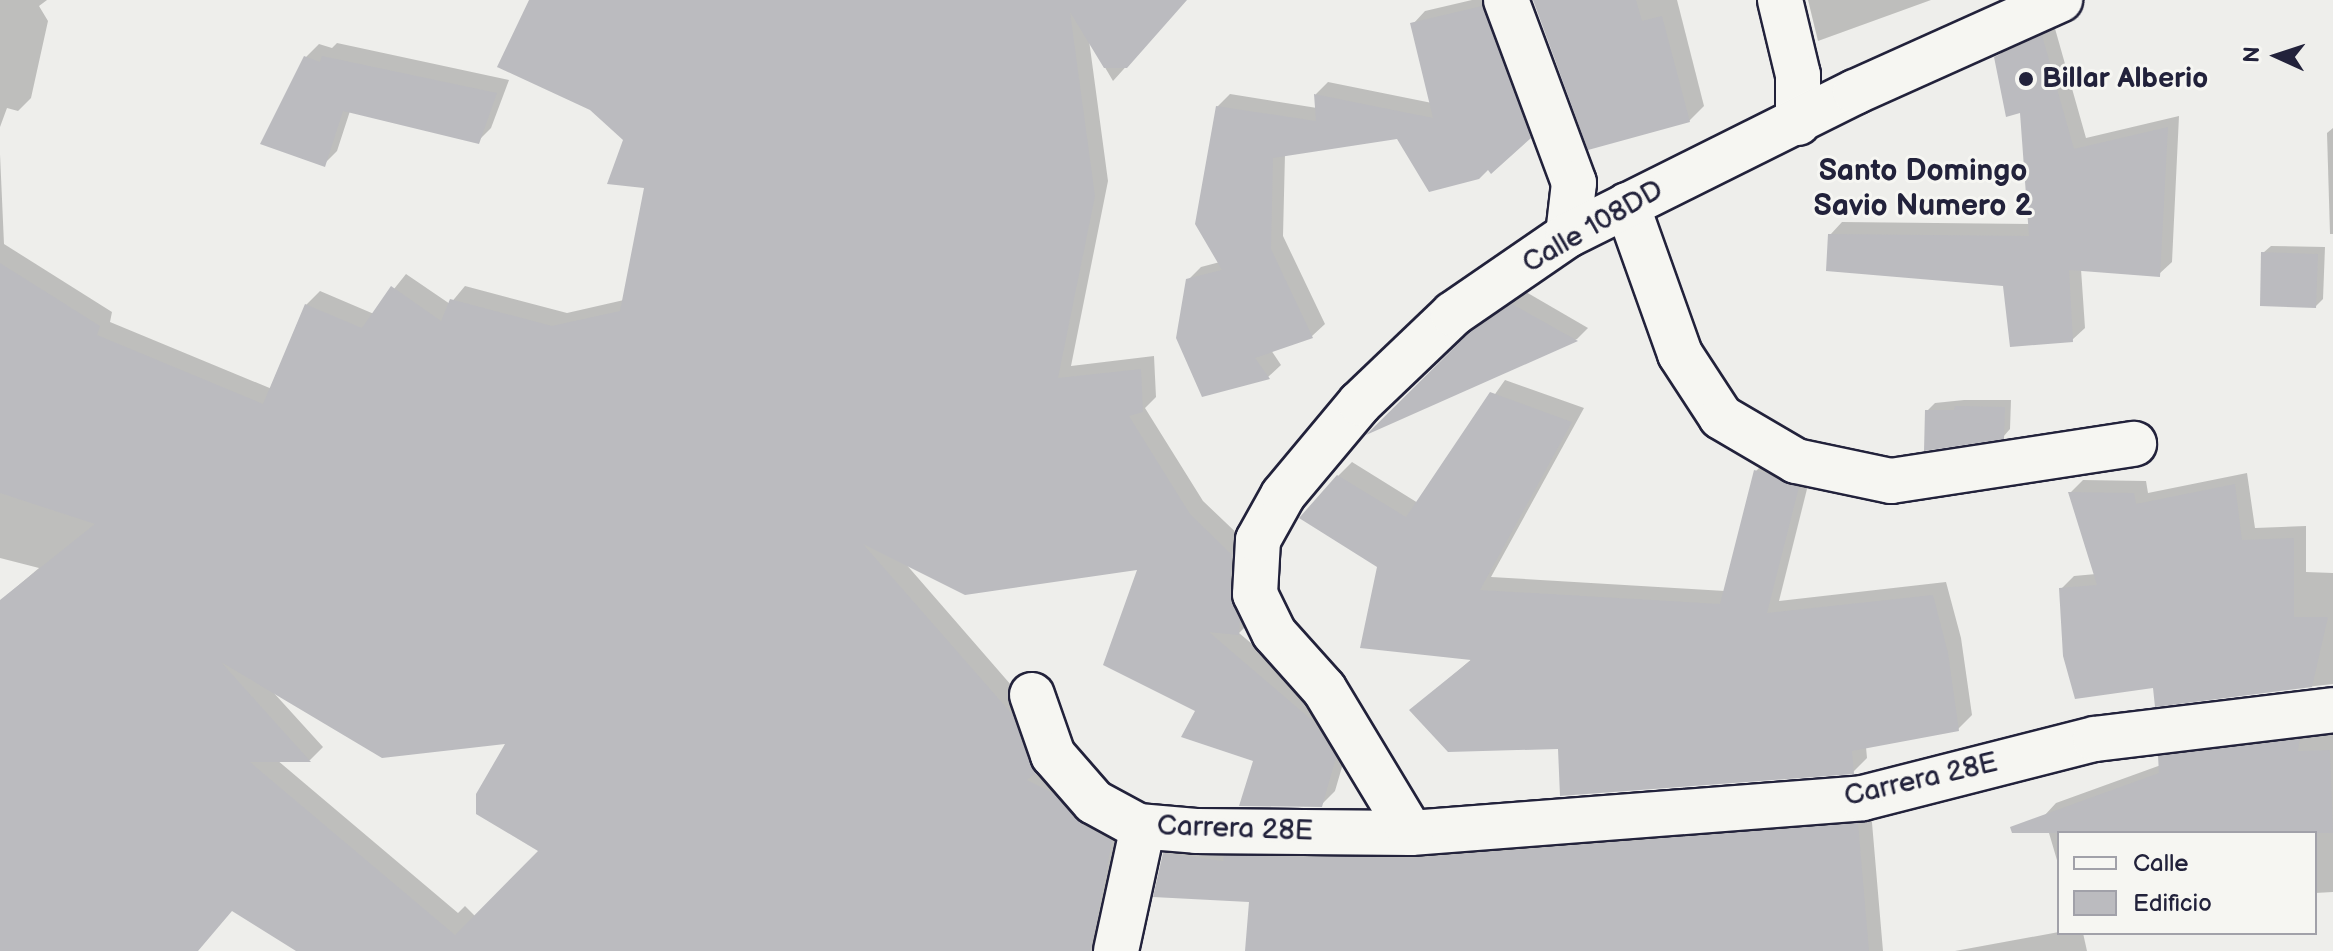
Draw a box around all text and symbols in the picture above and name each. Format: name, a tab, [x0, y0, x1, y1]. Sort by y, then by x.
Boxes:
north arrow	[2237, 16, 2317, 96]
text: N	[2239, 46, 2266, 64]
place label: Billar Alberio	[2042, 62, 2208, 96]
marker: Billar Alberio	[2017, 70, 2035, 88]
district label: Santo Domingo Savio Numero 2	[1814, 153, 2032, 224]
street label: Calle 108DD	[1517, 173, 1669, 281]
street label: Carrera 28E	[1841, 746, 2001, 814]
street label: Carrera 28E	[1156, 809, 1314, 849]
legend	[2057, 831, 2317, 935]
text: Calle	[2133, 849, 2188, 878]
text: Edificio	[2133, 889, 2212, 918]

